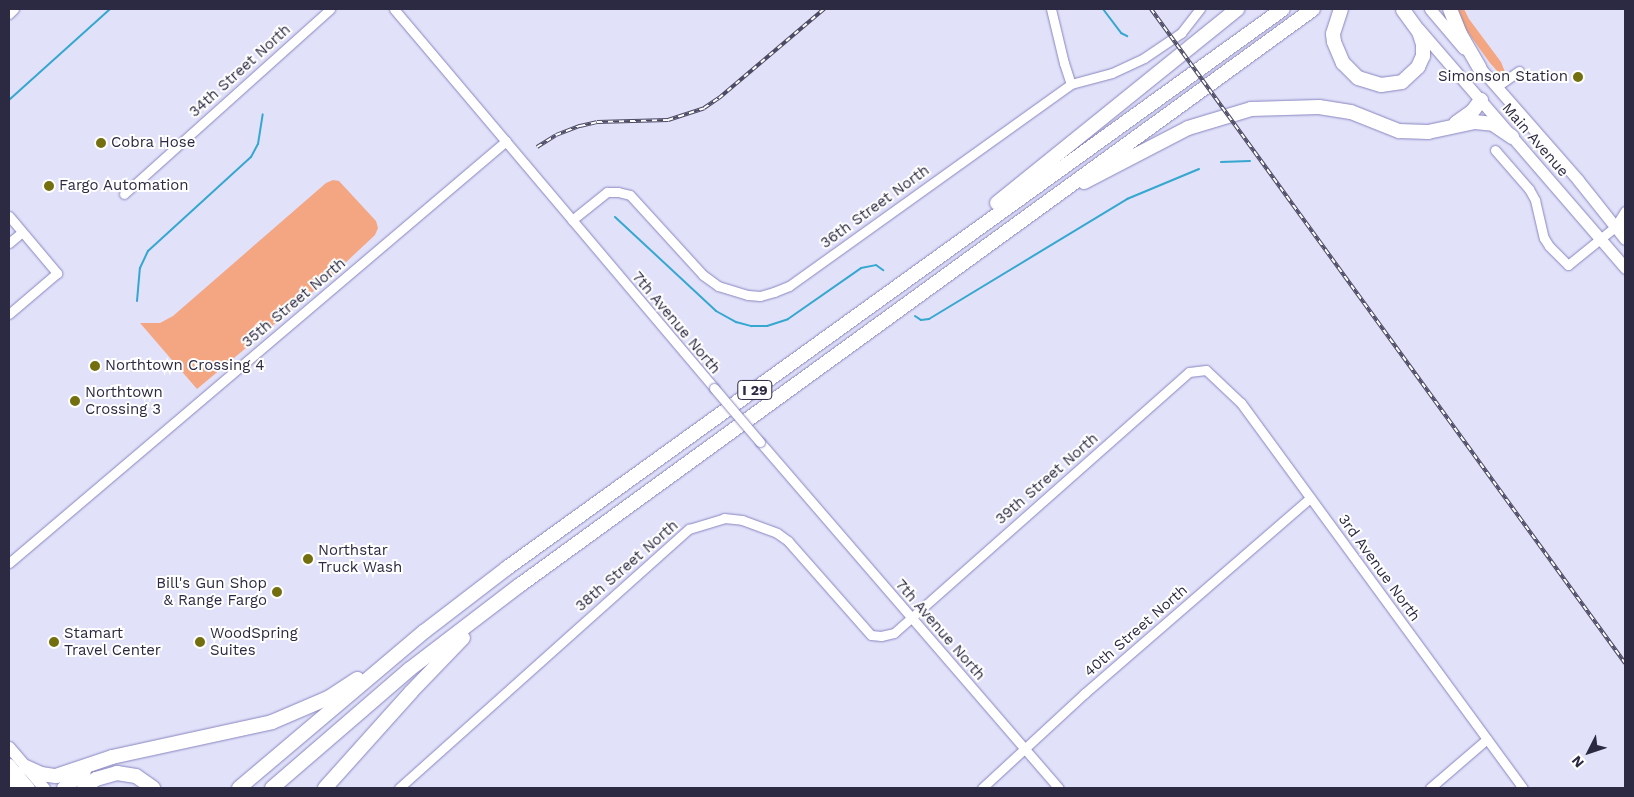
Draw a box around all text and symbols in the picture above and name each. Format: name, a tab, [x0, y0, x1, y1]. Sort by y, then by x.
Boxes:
street label: 34th Street North	[186, 21, 294, 121]
place label: Simonson Station	[1438, 68, 1568, 86]
marker: Simonson Station	[1572, 71, 1584, 83]
street label: Main Avenue	[1498, 99, 1572, 181]
place label: Cobra Hose	[111, 134, 196, 152]
marker: Cobra Hose	[95, 137, 107, 149]
street label: 36th Street North	[817, 162, 933, 252]
place label: Fargo Automation	[59, 177, 189, 195]
marker: Fargo Automation	[43, 180, 55, 192]
street label: 35th Street North	[239, 254, 349, 352]
street label: 7th Avenue North	[628, 268, 724, 378]
place label: Northtown Crossing 4	[105, 357, 265, 375]
marker: Northtown Crossing 4	[89, 360, 101, 372]
road number: I 29	[736, 378, 774, 402]
place label: Northtown Crossing 3	[85, 383, 163, 418]
marker: Northtown Crossing 3	[69, 395, 81, 407]
street label: 39th Street North	[992, 430, 1102, 528]
street label: 3rd Avenue North	[1334, 511, 1424, 625]
street label: 38th Street North	[572, 517, 682, 615]
place label: Northstar Truck Wash	[318, 541, 403, 576]
marker: Northstar Truck Wash	[302, 553, 314, 565]
place label: Bill's Gun Shop & Range Fargo	[156, 574, 267, 609]
street label: 7th Avenue North	[891, 576, 989, 684]
street label: 40th Street North	[1081, 581, 1191, 681]
marker: Bill's Gun Shop & Range Fargo	[271, 586, 283, 598]
place label: Stamart Travel Center	[64, 624, 162, 659]
place label: WoodSpring Suites	[210, 624, 298, 659]
marker: Stamart Travel Center	[48, 636, 60, 648]
marker: WoodSpring Suites	[194, 636, 206, 648]
north arrow	[1564, 727, 1614, 777]
text: N	[1568, 753, 1587, 771]

